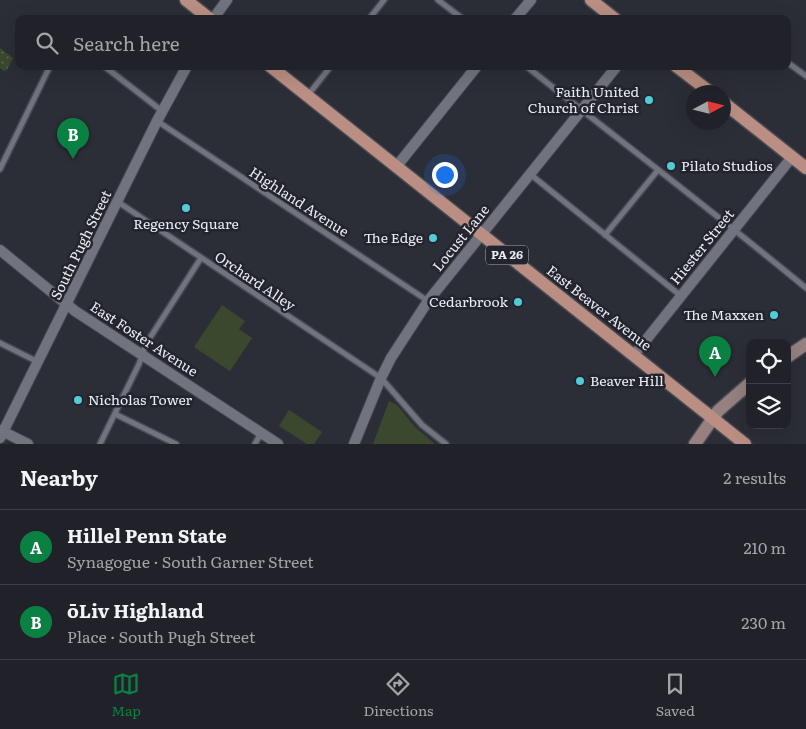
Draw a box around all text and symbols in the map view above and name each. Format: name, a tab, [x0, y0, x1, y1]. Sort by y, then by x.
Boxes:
search box	[15, 15, 791, 70]
icon: search	[33, 29, 61, 57]
text: Search here	[73, 29, 180, 57]
place label: Faith United Church of Christ	[528, 81, 639, 117]
north arrow	[686, 85, 731, 130]
marker: Faith United Church of Christ	[643, 94, 655, 106]
pin: B	[57, 118, 89, 159]
place label: Pilato Studios	[681, 155, 773, 175]
marker: Pilato Studios	[665, 160, 677, 172]
street label: Highland Avenue	[246, 161, 353, 241]
your location	[432, 162, 458, 188]
street label: South Pugh Street	[45, 186, 115, 303]
street label: Locust Lane	[427, 200, 493, 275]
marker: Regency Square	[180, 202, 192, 214]
street label: Hiester Street	[665, 204, 738, 288]
place label: Regency Square	[133, 213, 239, 233]
place label: The Edge	[363, 227, 423, 247]
marker: The Edge	[427, 232, 439, 244]
street label: Orchard Alley	[211, 246, 301, 315]
road number: PA 26	[486, 246, 528, 264]
street label: East Beaver Avenue	[543, 260, 656, 355]
place label: Cedarbrook	[429, 291, 508, 311]
street label: East Foster Avenue	[87, 296, 202, 380]
marker: Cedarbrook	[512, 296, 524, 308]
place label: The Maxxen	[683, 304, 764, 324]
marker: The Maxxen	[768, 309, 780, 321]
pin: A	[699, 336, 731, 377]
map controls	[746, 339, 791, 429]
button: locate	[746, 339, 791, 384]
place label: Beaver Hill	[590, 370, 664, 390]
marker: Beaver Hill	[574, 375, 586, 387]
button: layers	[746, 384, 791, 429]
place label: Nicholas Tower	[88, 389, 193, 409]
marker: Nicholas Tower	[72, 394, 84, 406]
text: Nearby	[20, 461, 98, 492]
text: 2 results	[723, 465, 786, 489]
text: Hillel Penn State	[67, 521, 227, 549]
text: A	[30, 535, 42, 559]
text: 210 m	[743, 535, 786, 559]
text: Synagogue · South Garner Street	[67, 549, 314, 573]
text: ōLiv Highland	[67, 596, 204, 624]
text: B	[30, 610, 42, 634]
text: 230 m	[741, 610, 786, 634]
text: Place · South Pugh Street	[67, 624, 255, 648]
tab: Map	[111, 670, 141, 720]
tab: Directions	[363, 670, 433, 720]
tab: Saved	[656, 670, 695, 720]

